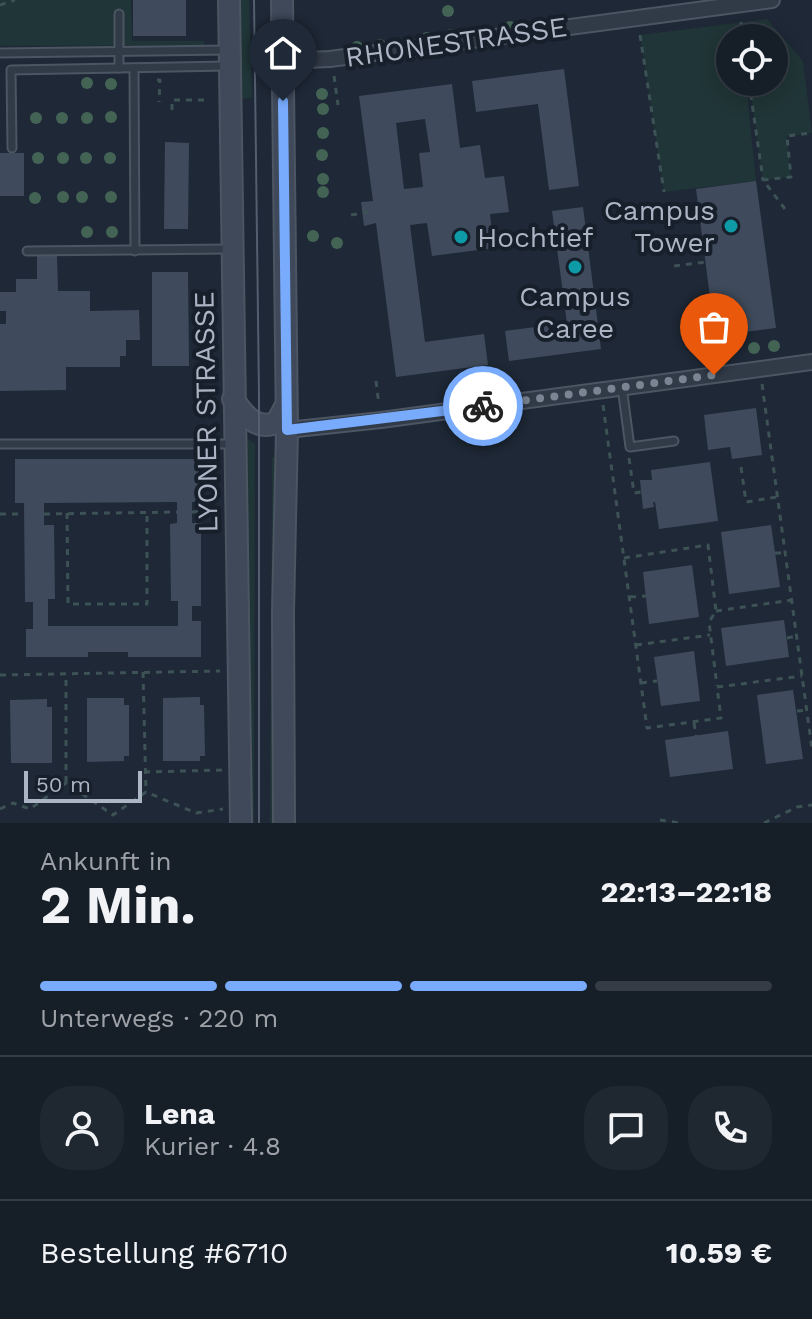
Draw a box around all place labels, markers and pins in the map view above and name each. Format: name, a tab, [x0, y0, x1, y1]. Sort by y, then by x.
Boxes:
pin	[249, 19, 317, 101]
place label: Campus Tower	[604, 194, 715, 259]
marker: Campus Tower	[722, 217, 740, 235]
place label: Hochtief	[477, 221, 593, 254]
marker: Hochtief	[452, 228, 470, 246]
marker: Campus Caree	[566, 258, 584, 276]
place label: Campus Caree	[519, 280, 631, 345]
pin	[680, 293, 748, 375]

